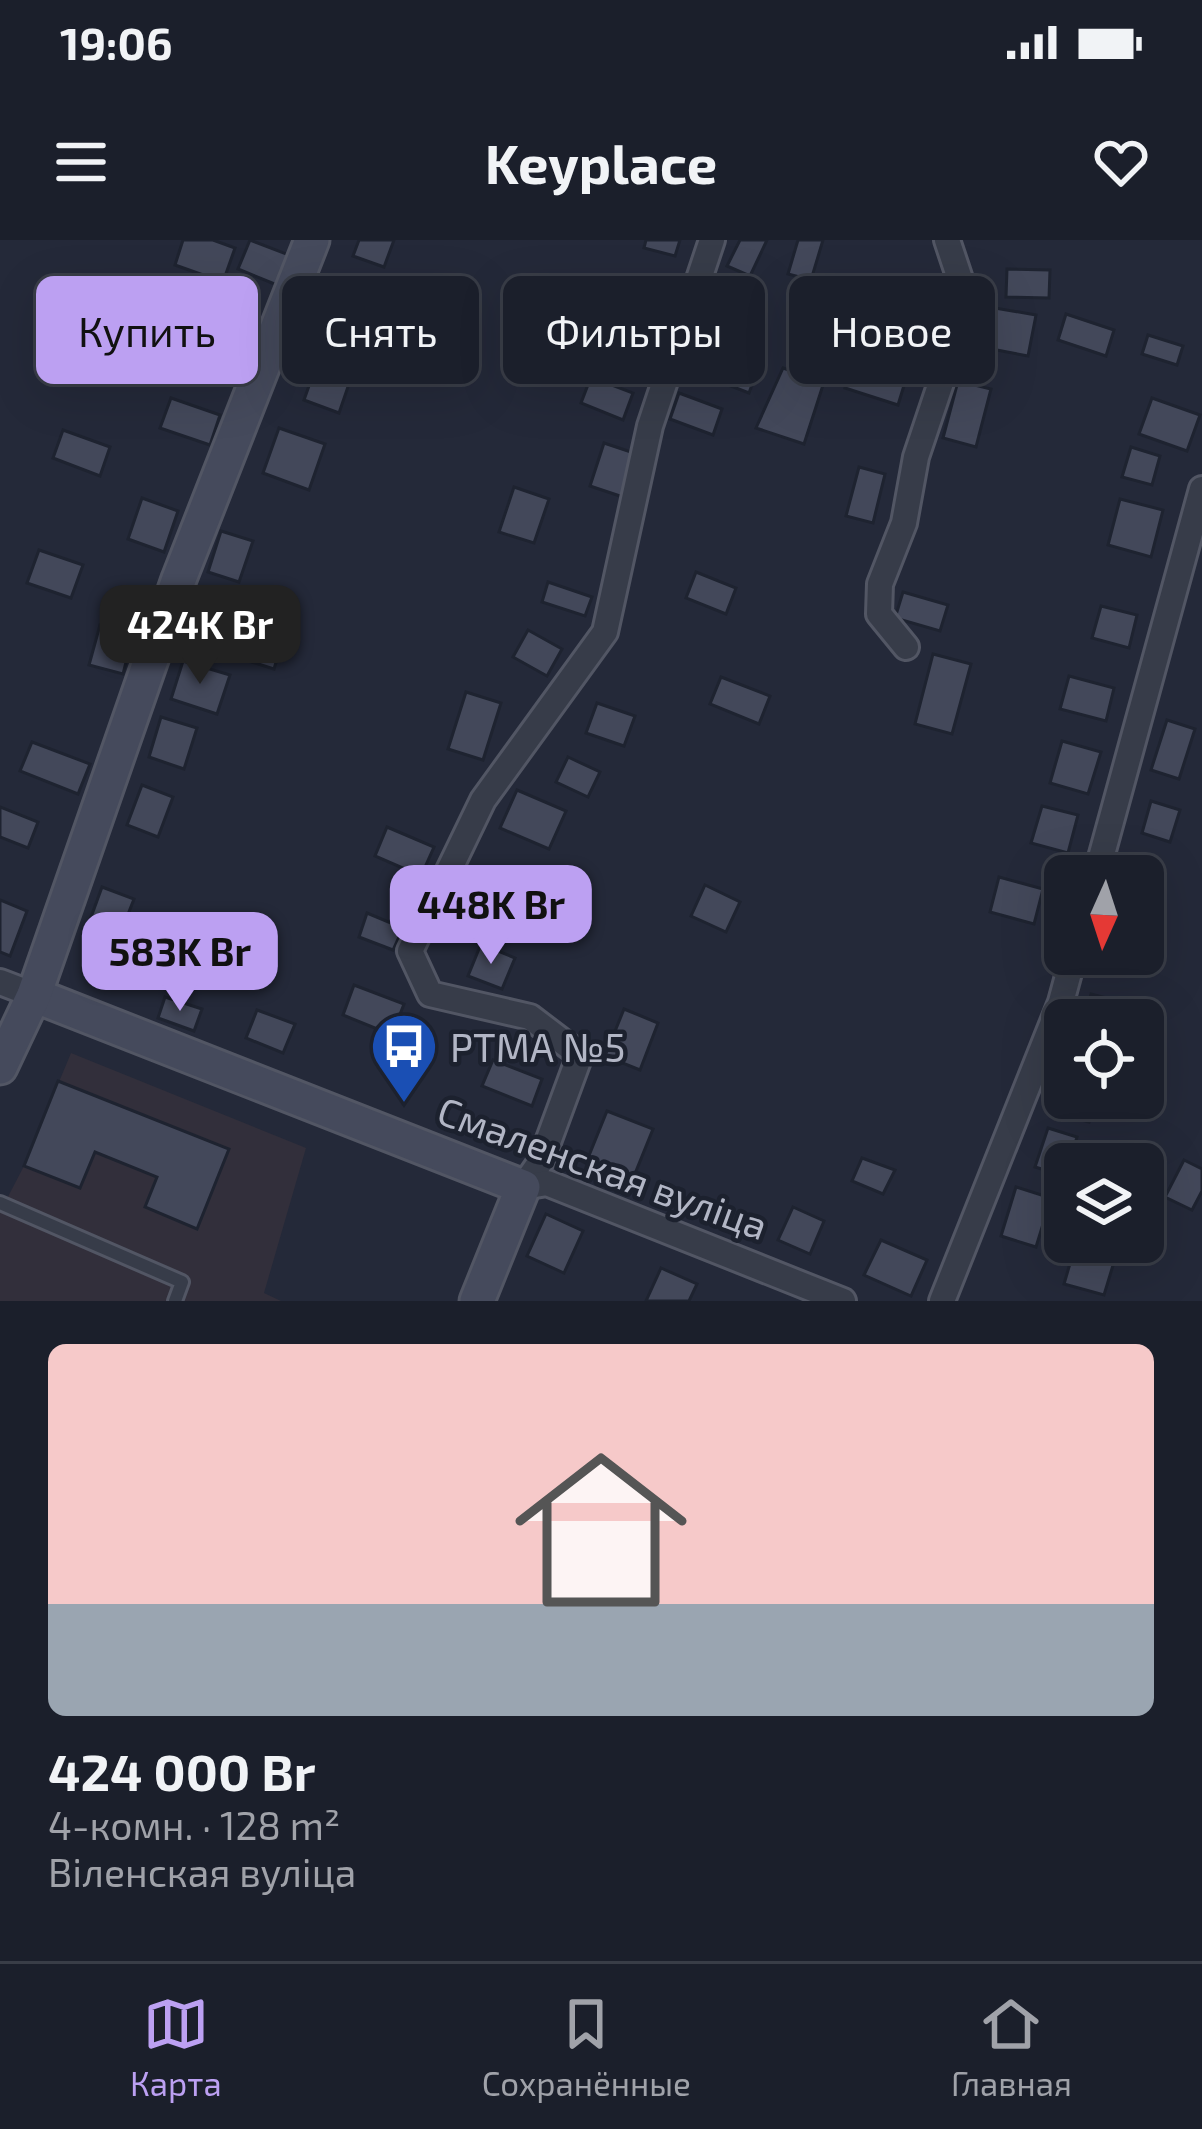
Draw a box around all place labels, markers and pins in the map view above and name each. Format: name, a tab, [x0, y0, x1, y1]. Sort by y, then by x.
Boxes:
pin: 424K Br	[89, 585, 311, 687]
pin: 448K Br	[380, 865, 602, 967]
pin: 583K Br	[69, 912, 291, 1014]
bus stop icon: РТМА №5	[369, 1011, 439, 1105]
place label: РТМА №5	[450, 1023, 625, 1070]

